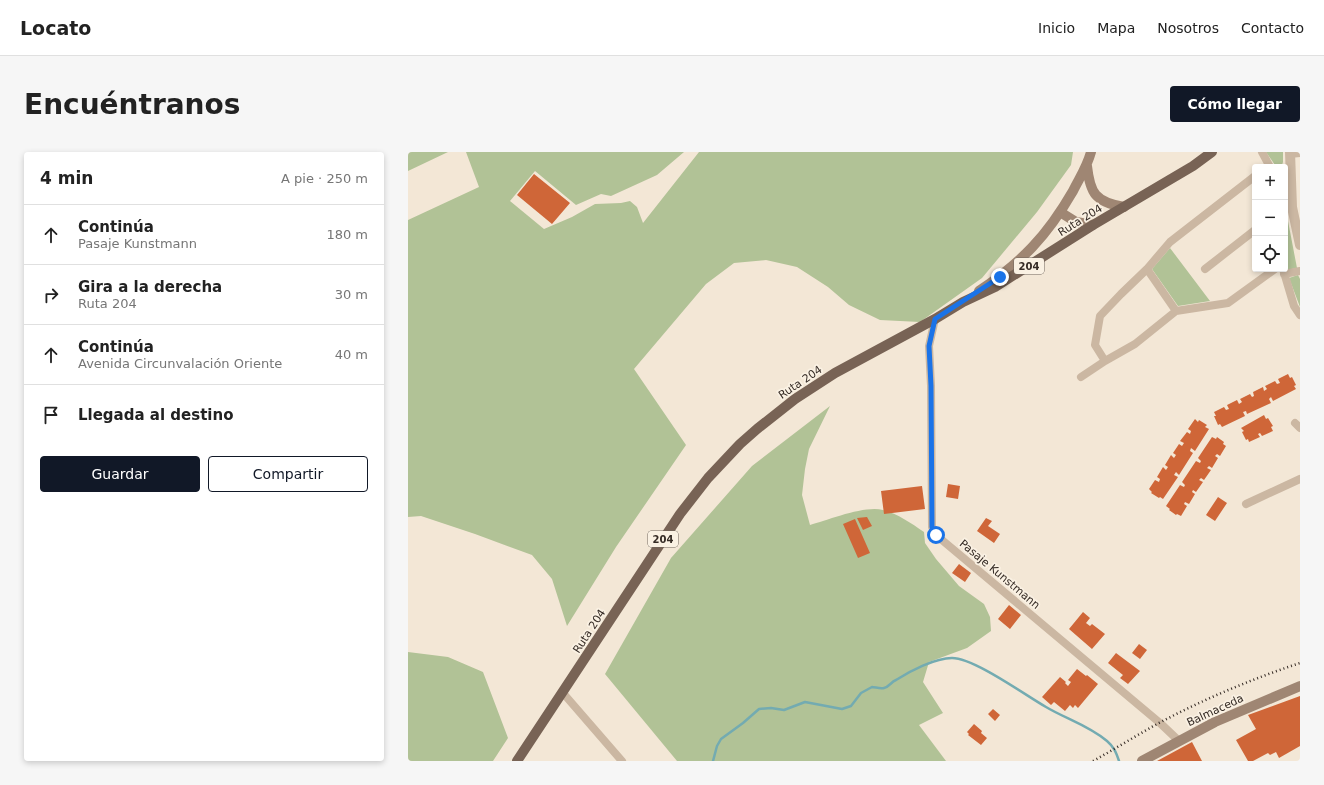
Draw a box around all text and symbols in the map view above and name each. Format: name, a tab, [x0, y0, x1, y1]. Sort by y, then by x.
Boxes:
text: Locato	[20, 17, 91, 39]
text: Inicio	[1038, 20, 1075, 36]
text: Mapa	[1097, 20, 1135, 36]
text: Nosotros	[1157, 20, 1219, 36]
text: Contacto	[1241, 20, 1304, 36]
button: Cómo llegar	[1170, 86, 1300, 122]
text: Encuéntranos	[24, 88, 240, 121]
map controls	[1252, 164, 1288, 272]
button: +	[1252, 164, 1288, 200]
text: 4 min	[40, 168, 93, 188]
text: A pie · 250 m	[281, 171, 368, 186]
button: −	[1252, 200, 1288, 236]
street label: Ruta 204	[1056, 202, 1105, 239]
text: Continúa	[78, 218, 154, 236]
icon: ahead	[40, 224, 62, 246]
text: 180 m	[326, 227, 368, 242]
text: Pasaje Kunstmann	[78, 236, 197, 251]
button: locate	[1252, 236, 1288, 272]
road number: 204	[1014, 258, 1044, 274]
route end	[991, 268, 1009, 286]
text: Gira a la derecha	[78, 278, 222, 296]
icon: right	[40, 284, 62, 306]
text: 30 m	[335, 287, 368, 302]
text: Ruta 204	[78, 296, 137, 311]
text: Continúa	[78, 338, 154, 356]
icon: ahead	[40, 344, 62, 366]
text: 40 m	[335, 347, 368, 362]
text: Avenida Circunvalación Oriente	[78, 356, 282, 371]
street label: Ruta 204	[776, 363, 825, 402]
icon: arrive	[40, 404, 62, 426]
text: Llegada al destino	[78, 406, 233, 424]
button: Guardar	[40, 456, 200, 492]
button: Compartir	[208, 456, 368, 492]
route start	[927, 526, 945, 544]
road number: 204	[648, 531, 678, 547]
street label: Pasaje Kunstmann	[957, 537, 1042, 612]
street label: Ruta 204	[570, 607, 608, 656]
street label: Balmaceda	[1185, 692, 1246, 729]

